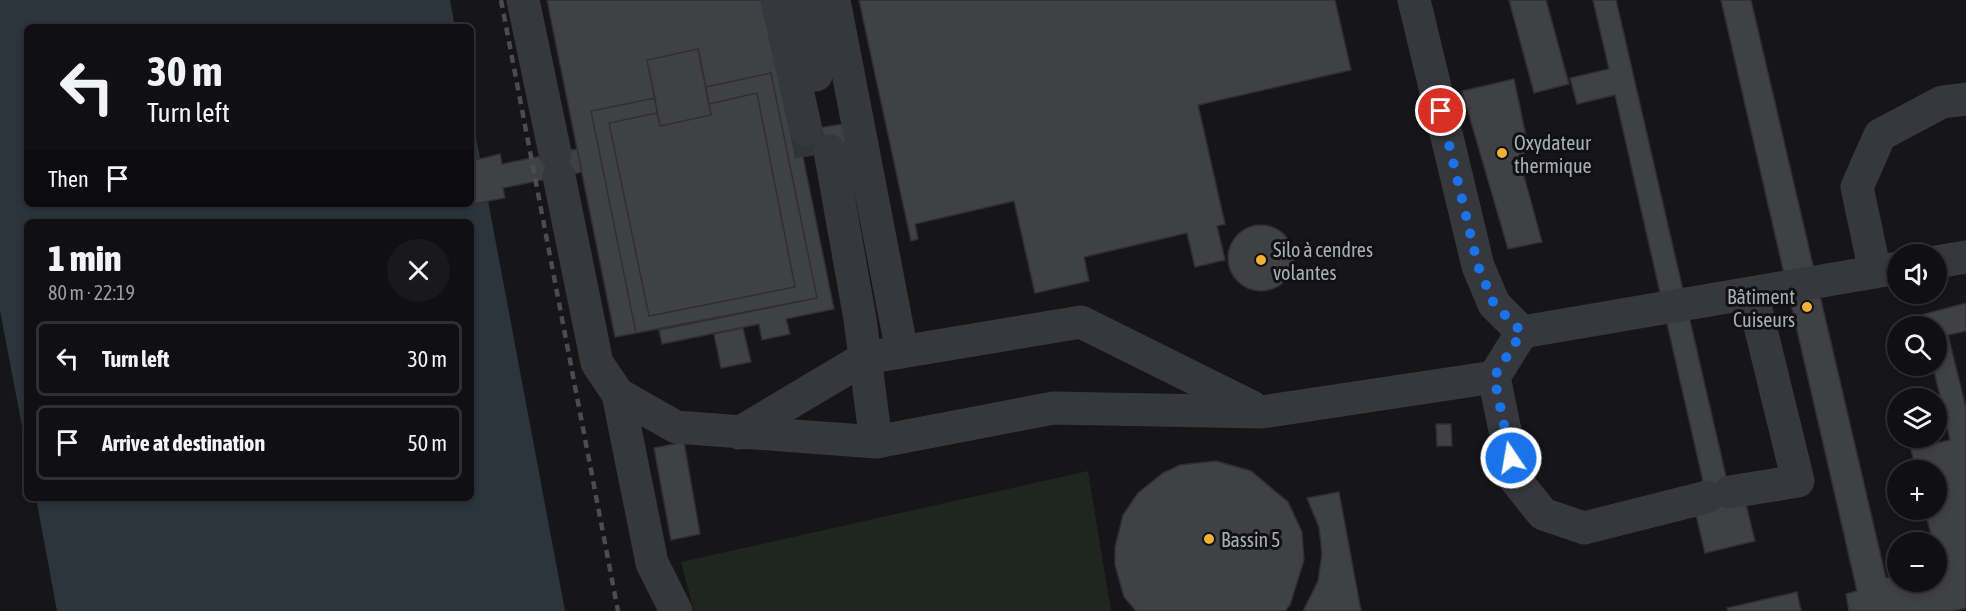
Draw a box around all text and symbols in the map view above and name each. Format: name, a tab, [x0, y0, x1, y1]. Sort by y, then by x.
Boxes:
text: 30 m	[147, 47, 222, 95]
icon: left	[48, 48, 126, 126]
pin	[1415, 85, 1466, 136]
icon: arrive	[1424, 94, 1457, 127]
text: Turn left	[147, 97, 230, 128]
place label: Oxydateur thermique	[1514, 131, 1592, 177]
marker: Oxydateur thermique	[1495, 146, 1509, 160]
icon: arrive	[101, 162, 134, 195]
text: Then	[48, 166, 89, 192]
text: 1 min	[48, 237, 122, 279]
place label: Silo à cendres volantes	[1273, 238, 1373, 284]
button: close	[387, 239, 450, 302]
map controls	[1887, 244, 1947, 592]
button: sound	[1887, 244, 1947, 304]
marker: Silo à cendres volantes	[1254, 253, 1268, 267]
text: 80 m · 22:19	[48, 281, 135, 304]
place label: Bâtiment Cuiseurs	[1727, 285, 1795, 331]
marker: Bâtiment Cuiseurs	[1800, 300, 1814, 314]
button: search	[1887, 316, 1947, 376]
icon: left	[51, 342, 84, 375]
text: Turn left	[102, 346, 169, 372]
text: 30 m	[407, 346, 447, 372]
button: layers	[1887, 388, 1947, 448]
icon: arrive	[51, 426, 84, 459]
position arrow	[1479, 426, 1543, 490]
text: Arrive at destination	[102, 430, 265, 456]
text: 50 m	[407, 430, 447, 456]
button: +	[1887, 460, 1947, 520]
place label: Bassin 5	[1221, 528, 1280, 551]
marker: Bassin 5	[1202, 532, 1216, 546]
button: −	[1887, 532, 1947, 592]

